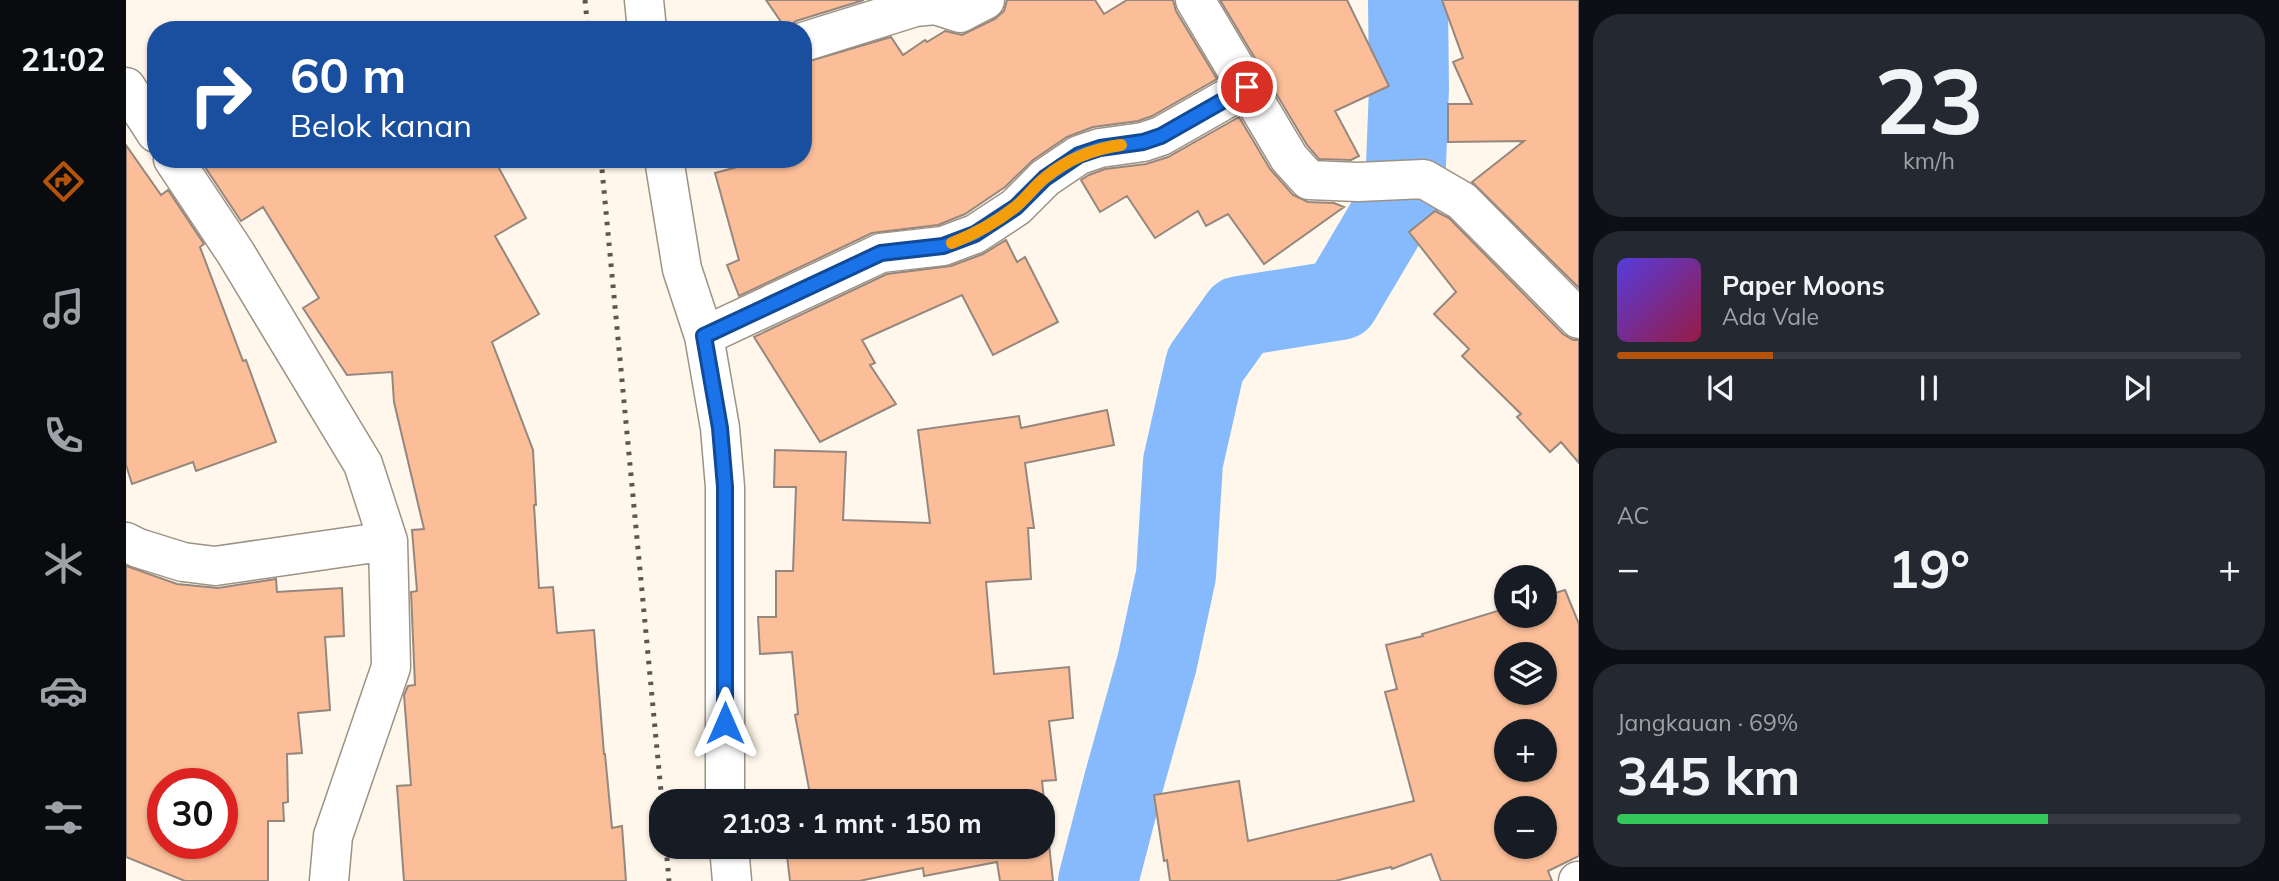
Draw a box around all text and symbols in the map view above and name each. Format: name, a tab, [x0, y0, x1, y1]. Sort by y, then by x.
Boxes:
text: 21:02	[21, 39, 105, 79]
text: 23	[1874, 43, 1984, 157]
text: 60 m	[290, 44, 406, 105]
icon: right	[175, 49, 266, 140]
pin	[1217, 57, 1277, 117]
icon: arrive	[1228, 68, 1266, 106]
text: Belok kanan	[290, 105, 472, 145]
text: km/h	[1903, 146, 1955, 175]
icon: directions	[39, 157, 88, 206]
text: Paper Moons	[1722, 269, 1885, 302]
icon: music	[39, 284, 88, 333]
text: Ada Vale	[1722, 302, 1819, 331]
icon: previous	[1702, 369, 1740, 407]
icon: pause	[1910, 369, 1948, 407]
icon: next	[2118, 369, 2156, 407]
icon: phone	[39, 411, 88, 460]
text: AC	[1617, 501, 1649, 530]
text: 19°	[1888, 536, 1970, 601]
icon: climate	[39, 539, 88, 588]
text: −	[1617, 544, 1640, 592]
text: +	[2218, 544, 2241, 592]
map controls	[1494, 565, 1557, 859]
button: sound	[1494, 565, 1557, 628]
button: layers	[1494, 642, 1557, 705]
icon: car	[39, 666, 88, 715]
position arrow	[688, 686, 762, 760]
text: Jangkauan · 69%	[1617, 708, 1798, 737]
button: +	[1494, 719, 1557, 782]
text: 345 km	[1617, 743, 1800, 808]
speed limit sign: 30	[147, 768, 238, 859]
icon: filters	[39, 793, 88, 842]
button: −	[1494, 796, 1557, 859]
text: 21:03 · 1 mnt · 150 m	[722, 807, 982, 840]

